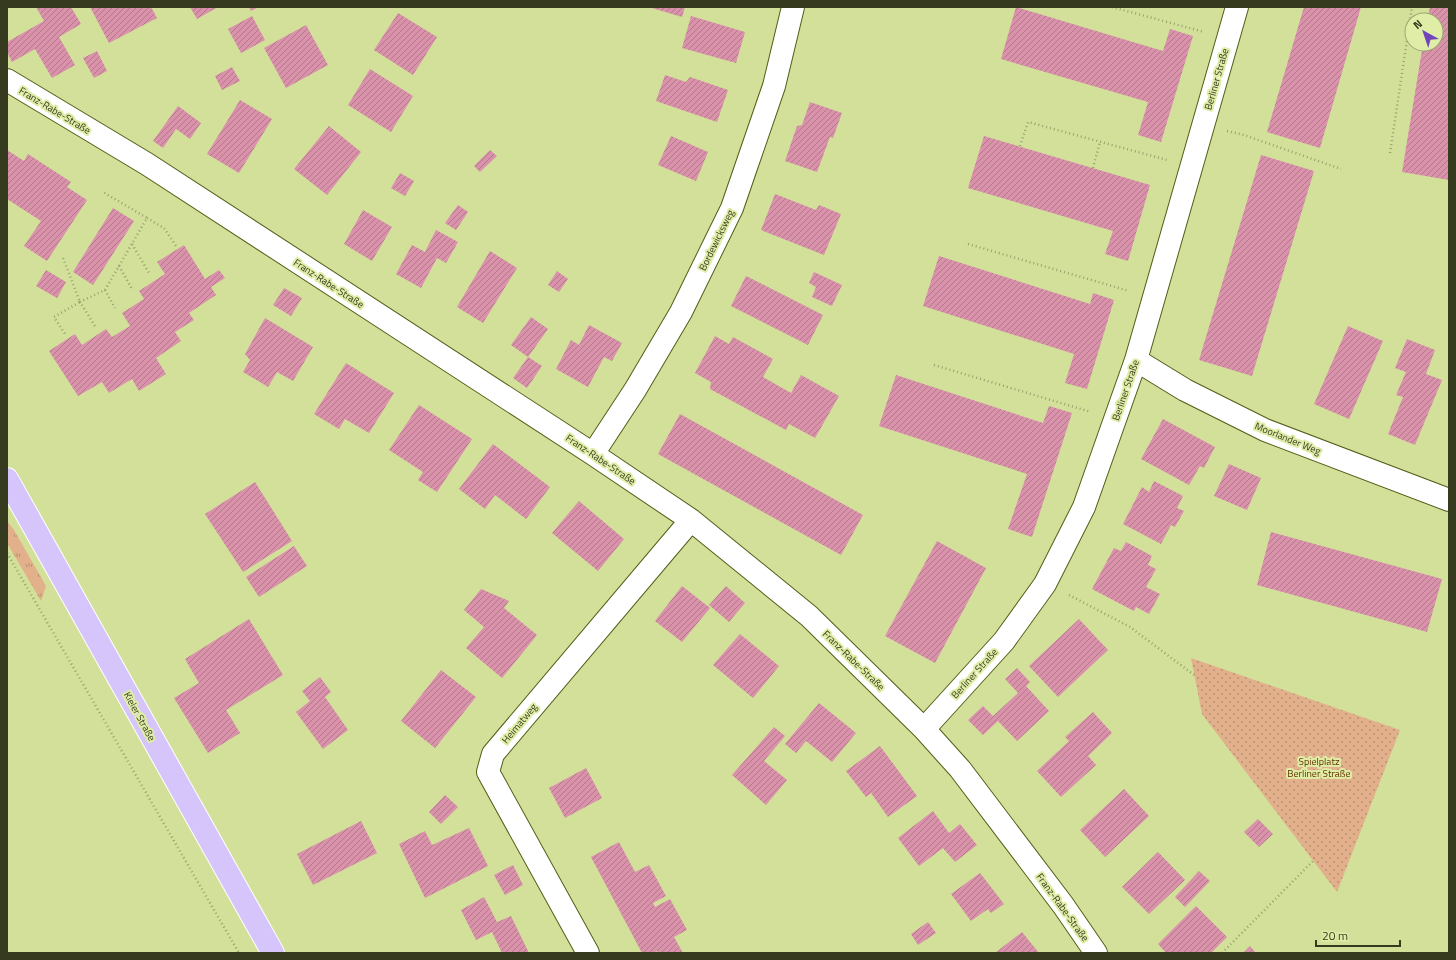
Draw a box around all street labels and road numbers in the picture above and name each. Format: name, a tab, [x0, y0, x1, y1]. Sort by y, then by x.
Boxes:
street label: Berliner Straße	[1201, 47, 1232, 112]
street label: Franz-Rabe-Straße	[16, 83, 93, 138]
street label: Bordewicksweg	[695, 207, 738, 273]
street label: Franz-Rabe-Straße	[291, 255, 367, 312]
street label: Berliner Straße	[1108, 358, 1143, 423]
street label: Moorlander Weg	[1253, 418, 1323, 459]
street label: Franz-Rabe-Straße	[563, 430, 639, 488]
street label: Franz-Rabe-Straße	[819, 627, 888, 694]
street label: Berliner Straße	[948, 645, 1001, 702]
street label: Kieler Straße	[120, 689, 159, 744]
street label: Heimatweg	[498, 700, 541, 747]
street label: Franz-Rabe-Straße	[1033, 870, 1093, 945]

